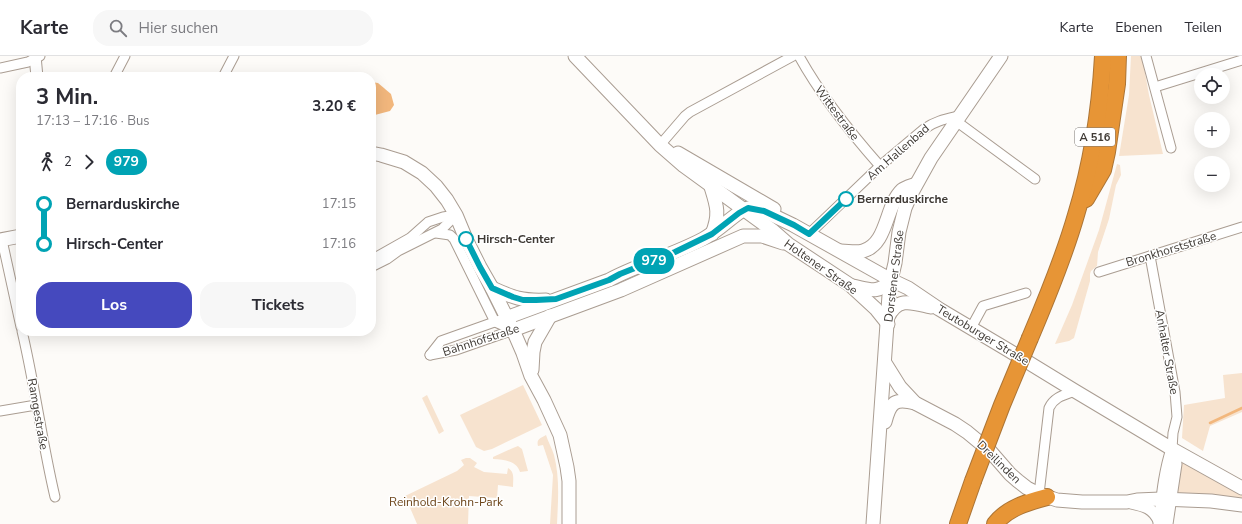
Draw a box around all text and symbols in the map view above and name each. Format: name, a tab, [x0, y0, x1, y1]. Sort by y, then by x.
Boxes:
search box	[93, 10, 373, 46]
text: Karte	[20, 15, 69, 41]
icon: search	[107, 17, 129, 39]
text: Hier suchen	[139, 18, 218, 38]
text: Karte	[1060, 18, 1093, 37]
text: Ebenen	[1115, 18, 1162, 37]
text: Teilen	[1184, 18, 1222, 37]
map controls	[1194, 68, 1230, 192]
button: locate	[1194, 68, 1230, 104]
text: 3 Min.	[36, 82, 98, 112]
street label: Wittestraße	[811, 82, 863, 144]
text: 3.20 €	[312, 96, 356, 116]
text: 17:13 – 17:16 · Bus	[36, 112, 150, 130]
button: +	[1194, 112, 1230, 148]
street label: Am Hallenbad	[863, 120, 933, 184]
road number: A 516	[1075, 128, 1115, 146]
icon: walk	[36, 151, 58, 173]
icon: forward	[78, 151, 100, 173]
text: 979	[114, 152, 139, 171]
text: 2	[64, 153, 72, 171]
button: −	[1194, 156, 1230, 192]
marker: Bernarduskirche	[838, 191, 854, 207]
place label: Bernarduskirche	[857, 191, 948, 207]
text: Bernarduskirche	[66, 194, 180, 214]
text: 17:15	[322, 195, 356, 213]
street label: Bronkhorststraße	[1124, 228, 1218, 270]
street label: Dorstener Straße	[880, 229, 908, 323]
marker: Hirsch-Center	[458, 231, 474, 247]
place label: Hirsch-Center	[477, 231, 555, 247]
text: Hirsch-Center	[66, 234, 163, 254]
text: 17:16	[322, 235, 356, 253]
street label: Holtener Straße	[781, 236, 861, 298]
line badge: 979	[631, 248, 677, 274]
text: 979	[641, 251, 667, 270]
button: Los	[36, 282, 192, 328]
button: Tickets	[200, 282, 356, 328]
street label: Teutoburger Straße	[934, 301, 1032, 369]
street label: Anhalter Straße	[1152, 308, 1182, 396]
street label: Bahnhofstraße	[441, 320, 521, 360]
street label: Ramgestraße	[24, 377, 52, 451]
street label: Dreilinden	[973, 437, 1025, 487]
park label: Reinhold-Krohn-Park	[389, 494, 504, 510]

